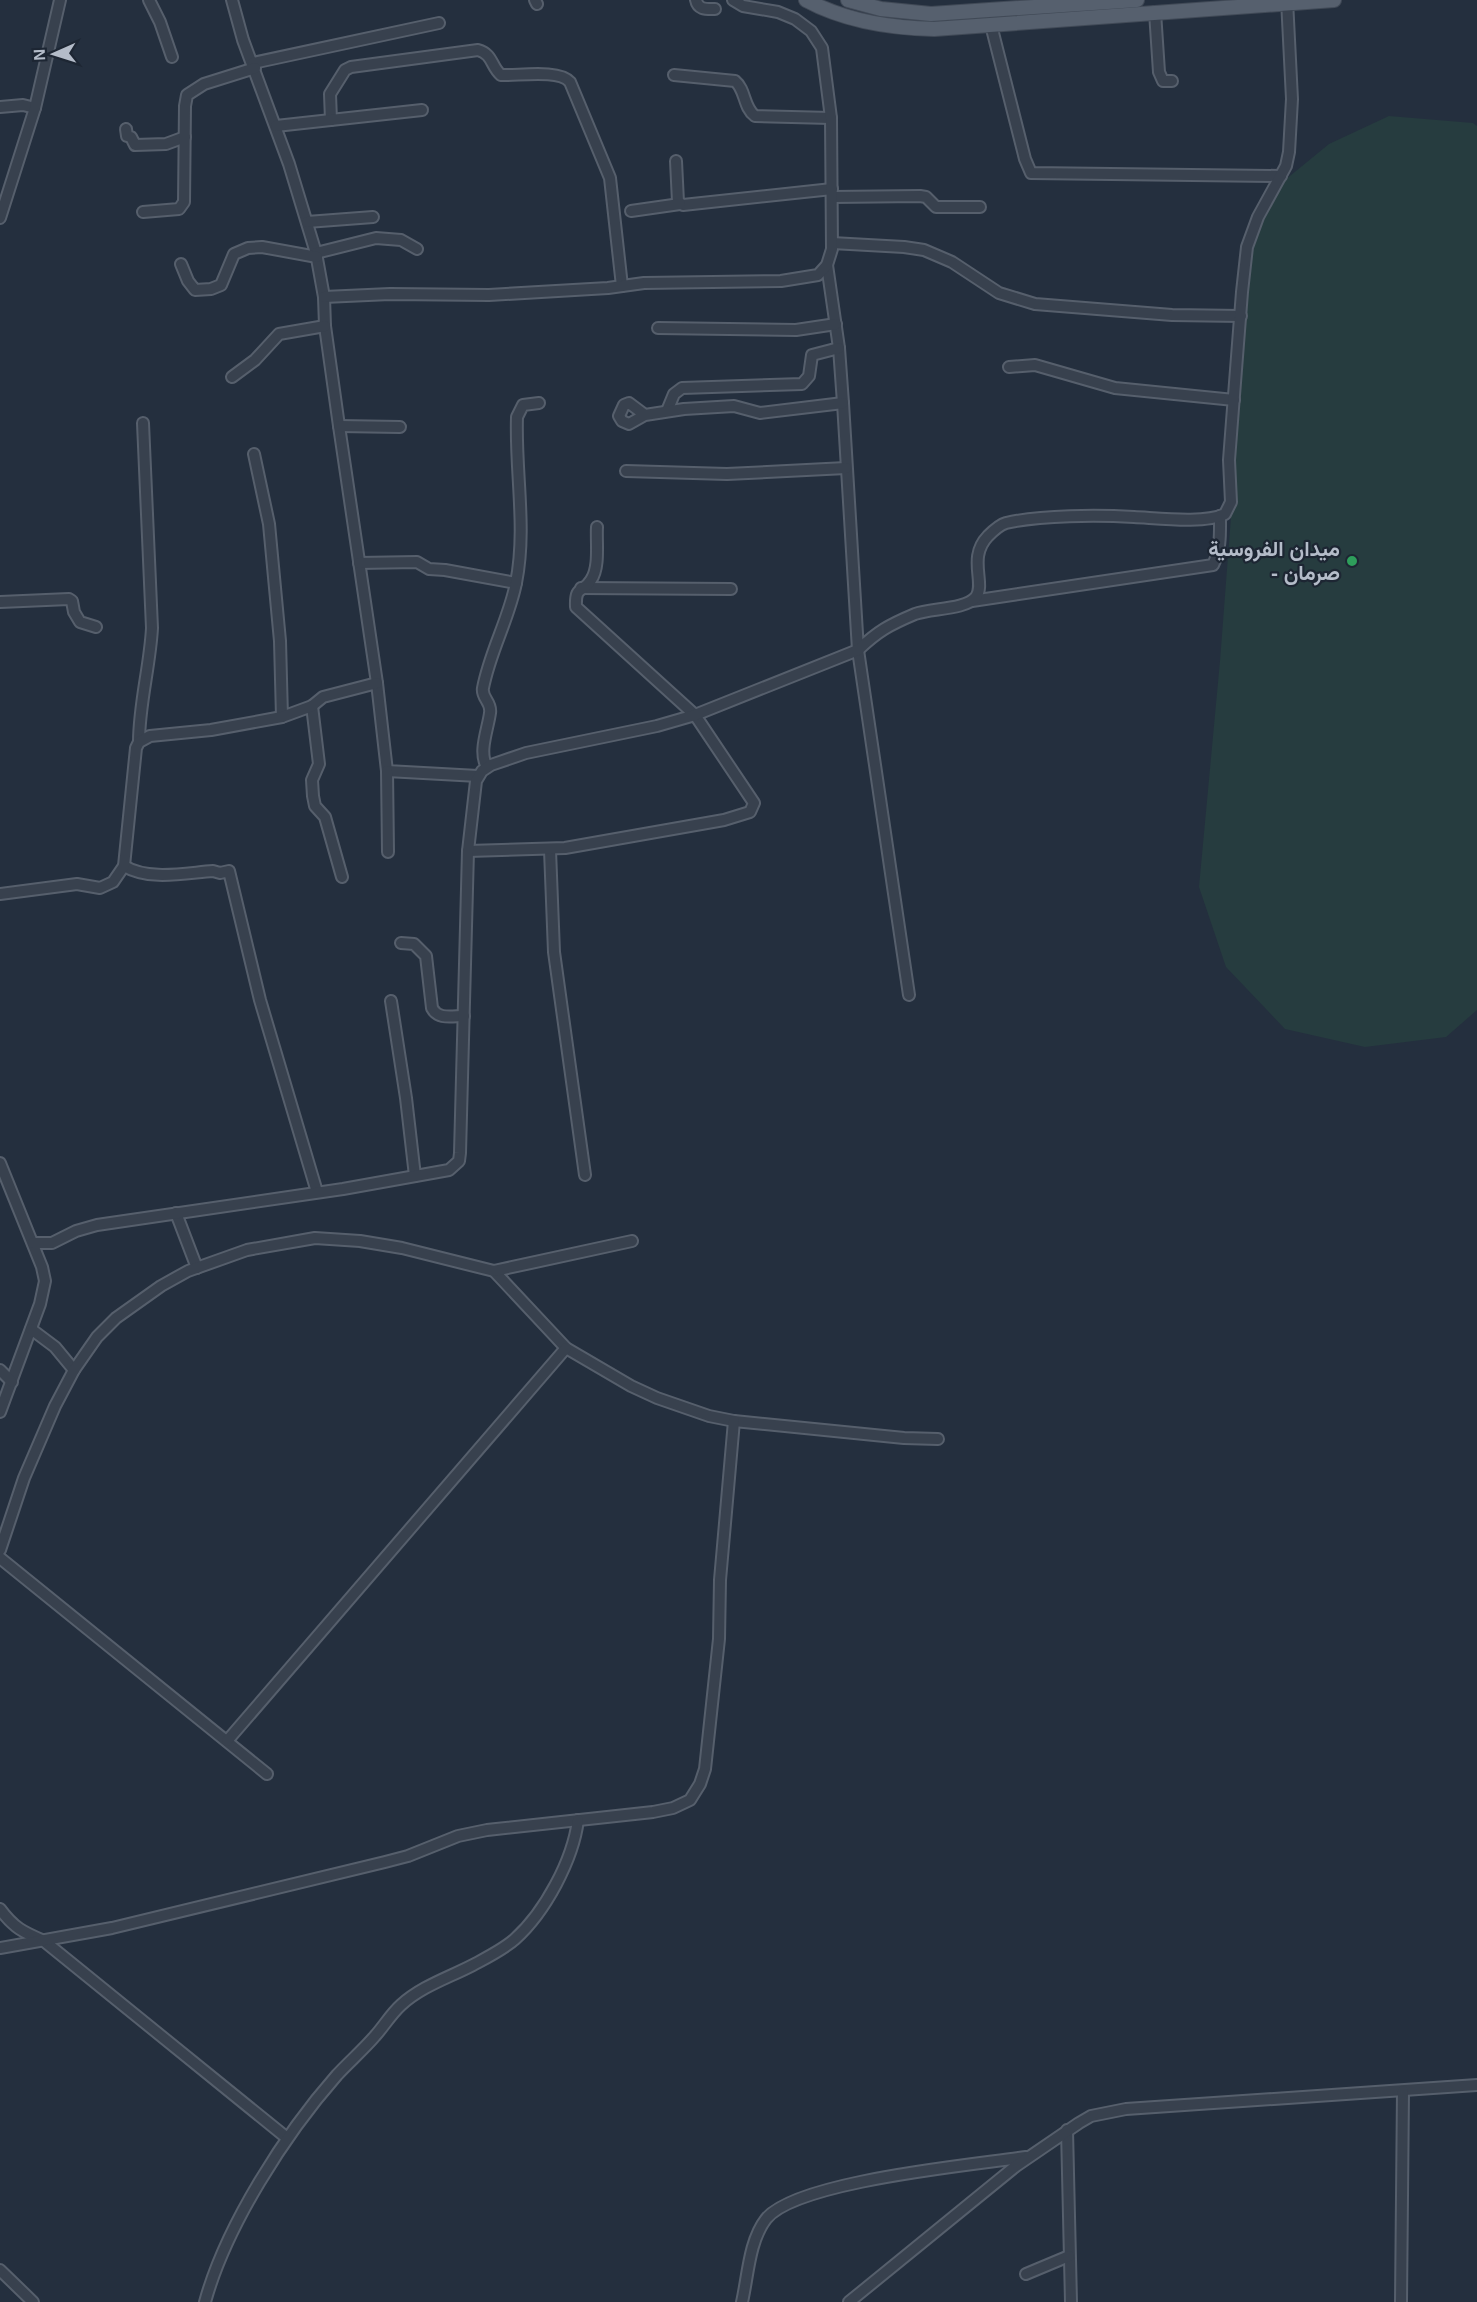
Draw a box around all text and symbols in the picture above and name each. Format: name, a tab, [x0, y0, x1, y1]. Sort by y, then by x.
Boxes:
north arrow	[24, 24, 84, 84]
text: N	[31, 49, 48, 61]
place label: ميدان الفروسية - صرمان	[1208, 537, 1340, 586]
marker: ميدان الفروسية - صرمان	[1345, 554, 1359, 568]

